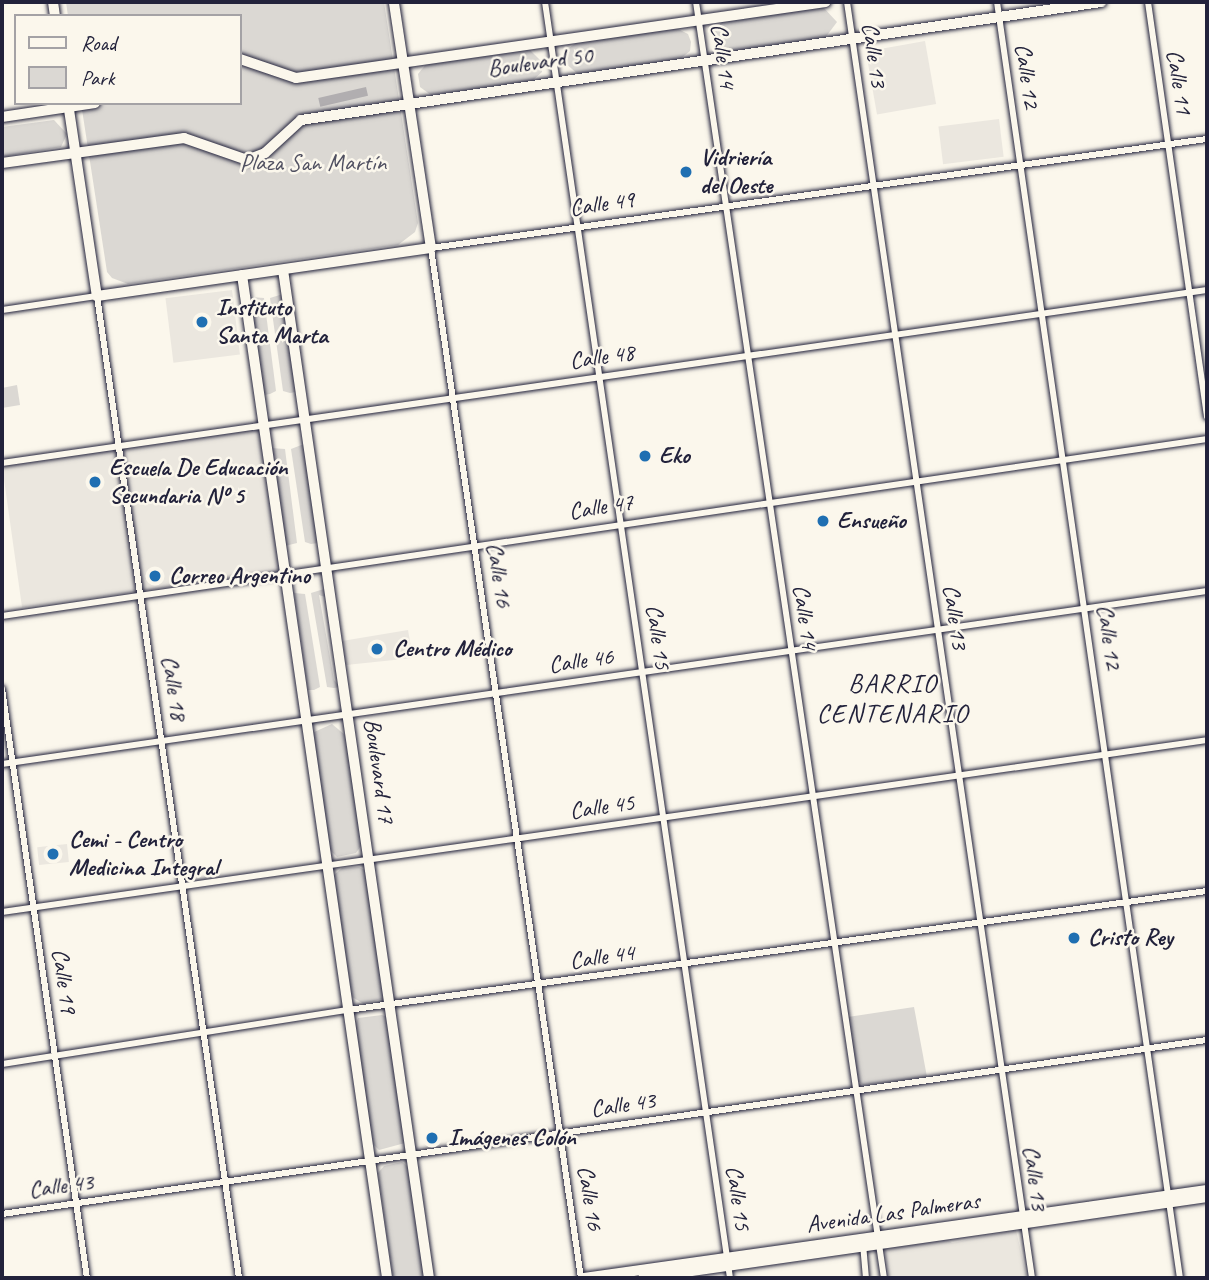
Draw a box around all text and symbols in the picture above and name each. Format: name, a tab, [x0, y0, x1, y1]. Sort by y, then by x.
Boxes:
legend	[14, 14, 242, 105]
street label: Calle 13	[855, 21, 893, 89]
street label: Calle 14	[704, 22, 742, 90]
text: Road	[81, 30, 116, 56]
street label: Boulevard 50	[486, 40, 594, 84]
street label: Calle 12	[1008, 42, 1046, 110]
street label: Calle 11	[1160, 48, 1198, 116]
text: Park	[81, 65, 114, 91]
place label: Vidriería del Oeste	[700, 144, 772, 200]
park label: Plaza San Martín	[239, 149, 387, 177]
marker: Vidriería del Oeste	[678, 164, 694, 180]
street label: Calle 49	[568, 185, 636, 223]
place label: Instituto Santa Marta	[216, 294, 328, 350]
marker: Instituto Santa Marta	[194, 314, 210, 330]
street label: Calle 48	[568, 338, 636, 376]
place label: Eko	[659, 442, 690, 470]
marker: Eko	[637, 448, 653, 464]
place label: Escuela De Educación Secundaria Nº 5	[109, 454, 287, 510]
marker: Escuela De Educación Secundaria Nº 5	[87, 474, 103, 490]
street label: Calle 47	[567, 488, 635, 526]
place label: Ensueño	[837, 507, 906, 535]
marker: Ensueño	[815, 513, 831, 529]
street label: Calle 16	[480, 541, 518, 609]
place label: Correo Argentino	[169, 562, 310, 590]
marker: Correo Argentino	[147, 568, 163, 584]
street label: Calle 14	[786, 583, 824, 651]
street label: Calle 13	[936, 583, 974, 651]
street label: Calle 15	[639, 603, 677, 671]
street label: Calle 12	[1090, 603, 1128, 671]
place label: Centro Médico	[393, 635, 512, 663]
marker: Centro Médico	[367, 639, 387, 659]
street label: Calle 46	[547, 642, 615, 680]
street label: Calle 18	[155, 654, 193, 722]
district label: BARRIO CENTENARIO	[819, 668, 967, 730]
street label: Boulevard 17	[357, 717, 401, 825]
street label: Calle 45	[568, 788, 636, 826]
place label: Cemi - Centro Medicina Integral	[69, 826, 218, 882]
marker: Cemi - Centro Medicina Integral	[43, 844, 63, 864]
place label: Cristo Rey	[1088, 924, 1173, 952]
marker: Cristo Rey	[1066, 930, 1082, 946]
street label: Calle 44	[568, 938, 636, 976]
street label: Calle 19	[45, 947, 83, 1015]
street label: Calle 43	[589, 1086, 657, 1124]
place label: Imágenes Colón	[448, 1124, 576, 1152]
marker: Imágenes Colón	[422, 1128, 442, 1148]
street label: Calle 13	[1016, 1144, 1054, 1212]
street label: Calle 16	[571, 1164, 609, 1232]
street label: Calle 15	[719, 1164, 757, 1232]
street label: Calle 43	[27, 1167, 95, 1205]
street label: Avenida Las Palmeras	[804, 1186, 982, 1240]

